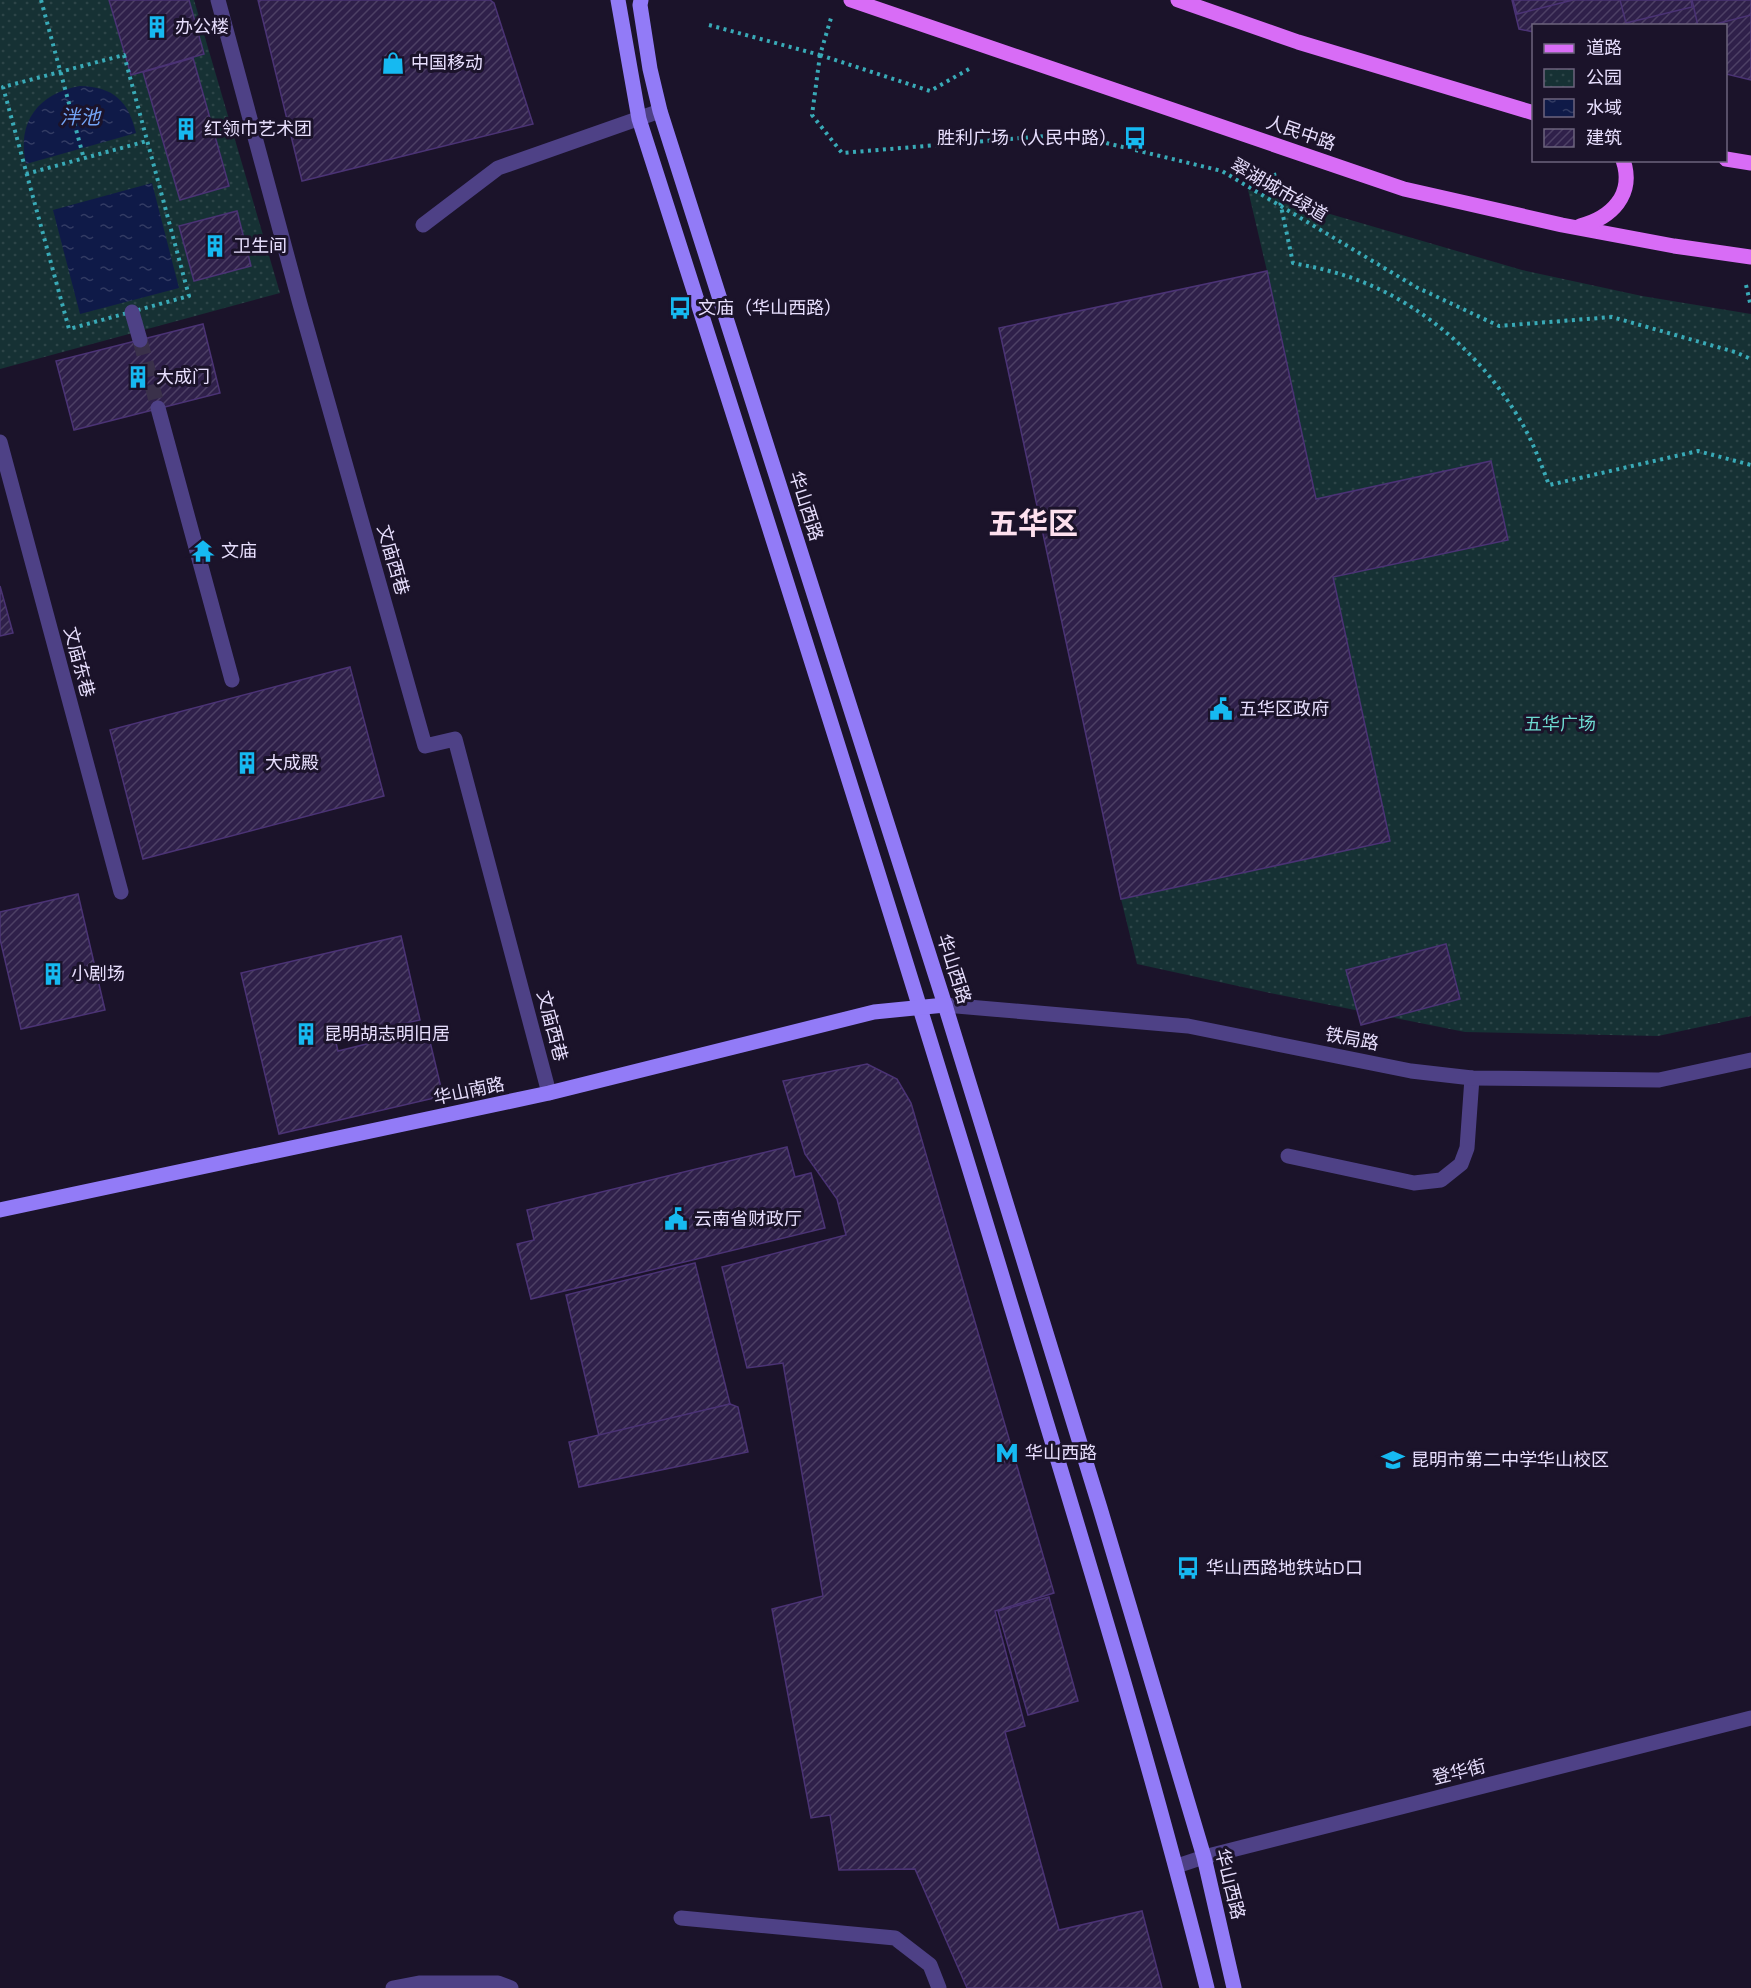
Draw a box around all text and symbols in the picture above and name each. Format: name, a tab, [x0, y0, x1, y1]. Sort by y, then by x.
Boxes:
building icon: 办公楼	[144, 14, 170, 40]
place label: 办公楼	[175, 16, 229, 37]
legend	[1532, 24, 1727, 162]
text: 道路	[1586, 37, 1622, 58]
shop icon: 中国移动	[380, 50, 406, 76]
place label: 中国移动	[411, 52, 483, 73]
text: 公园	[1586, 67, 1622, 88]
text: 水域	[1586, 97, 1622, 118]
water label: 泮池	[60, 105, 102, 129]
street label: 人民中路	[1264, 111, 1339, 154]
building icon: 红领巾艺术团	[173, 116, 199, 142]
place label: 红领巾艺术团	[204, 118, 312, 139]
bus stop icon: 胜利广场（人民中路）	[1122, 125, 1148, 151]
place label: 胜利广场（人民中路）	[937, 127, 1117, 148]
text: 建筑	[1586, 127, 1622, 148]
street label: 翠湖城市绿道	[1227, 153, 1331, 226]
building icon: 卫生间	[202, 233, 228, 259]
place label: 卫生间	[233, 235, 287, 256]
bus stop icon: 文庙（华山西路）	[667, 295, 693, 321]
place label: 文庙（华山西路）	[698, 297, 842, 318]
building icon: 大成门	[125, 364, 151, 390]
place label: 大成门	[156, 366, 210, 387]
street label: 华山西路	[785, 468, 828, 543]
district label: 五华区	[988, 506, 1078, 541]
street label: 文庙西巷	[373, 522, 413, 597]
temple icon: 文庙	[190, 538, 216, 564]
place label: 文庙	[221, 540, 257, 561]
street label: 文庙东巷	[60, 624, 99, 699]
public building icon: 五华区政府	[1208, 696, 1234, 722]
place label: 五华区政府	[1239, 698, 1329, 719]
park label: 五华广场	[1524, 713, 1596, 734]
building icon: 大成殿	[234, 750, 260, 776]
place label: 大成殿	[265, 752, 319, 773]
street label: 华山西路	[933, 931, 976, 1006]
building icon: 小剧场	[40, 961, 66, 987]
place label: 小剧场	[71, 963, 125, 984]
street label: 文庙西巷	[533, 988, 572, 1063]
building icon: 昆明胡志明旧居	[293, 1021, 319, 1047]
place label: 昆明胡志明旧居	[324, 1023, 450, 1044]
street label: 铁局路	[1324, 1023, 1381, 1054]
street label: 华山南路	[431, 1073, 506, 1108]
public building icon: 云南省财政厅	[663, 1206, 689, 1232]
place label: 云南省财政厅	[694, 1208, 802, 1229]
metro station icon: 华山西路	[994, 1440, 1020, 1466]
place label: 华山西路	[1025, 1442, 1097, 1463]
school or university icon: 昆明市第二中学华山校区	[1380, 1447, 1406, 1473]
place label: 昆明市第二中学华山校区	[1411, 1449, 1609, 1470]
bus stop icon: 华山西路地铁站D口	[1175, 1555, 1201, 1581]
place label: 华山西路地铁站D口	[1206, 1557, 1363, 1578]
street label: 登华街	[1430, 1755, 1488, 1788]
street label: 华山西路	[1212, 1846, 1249, 1921]

